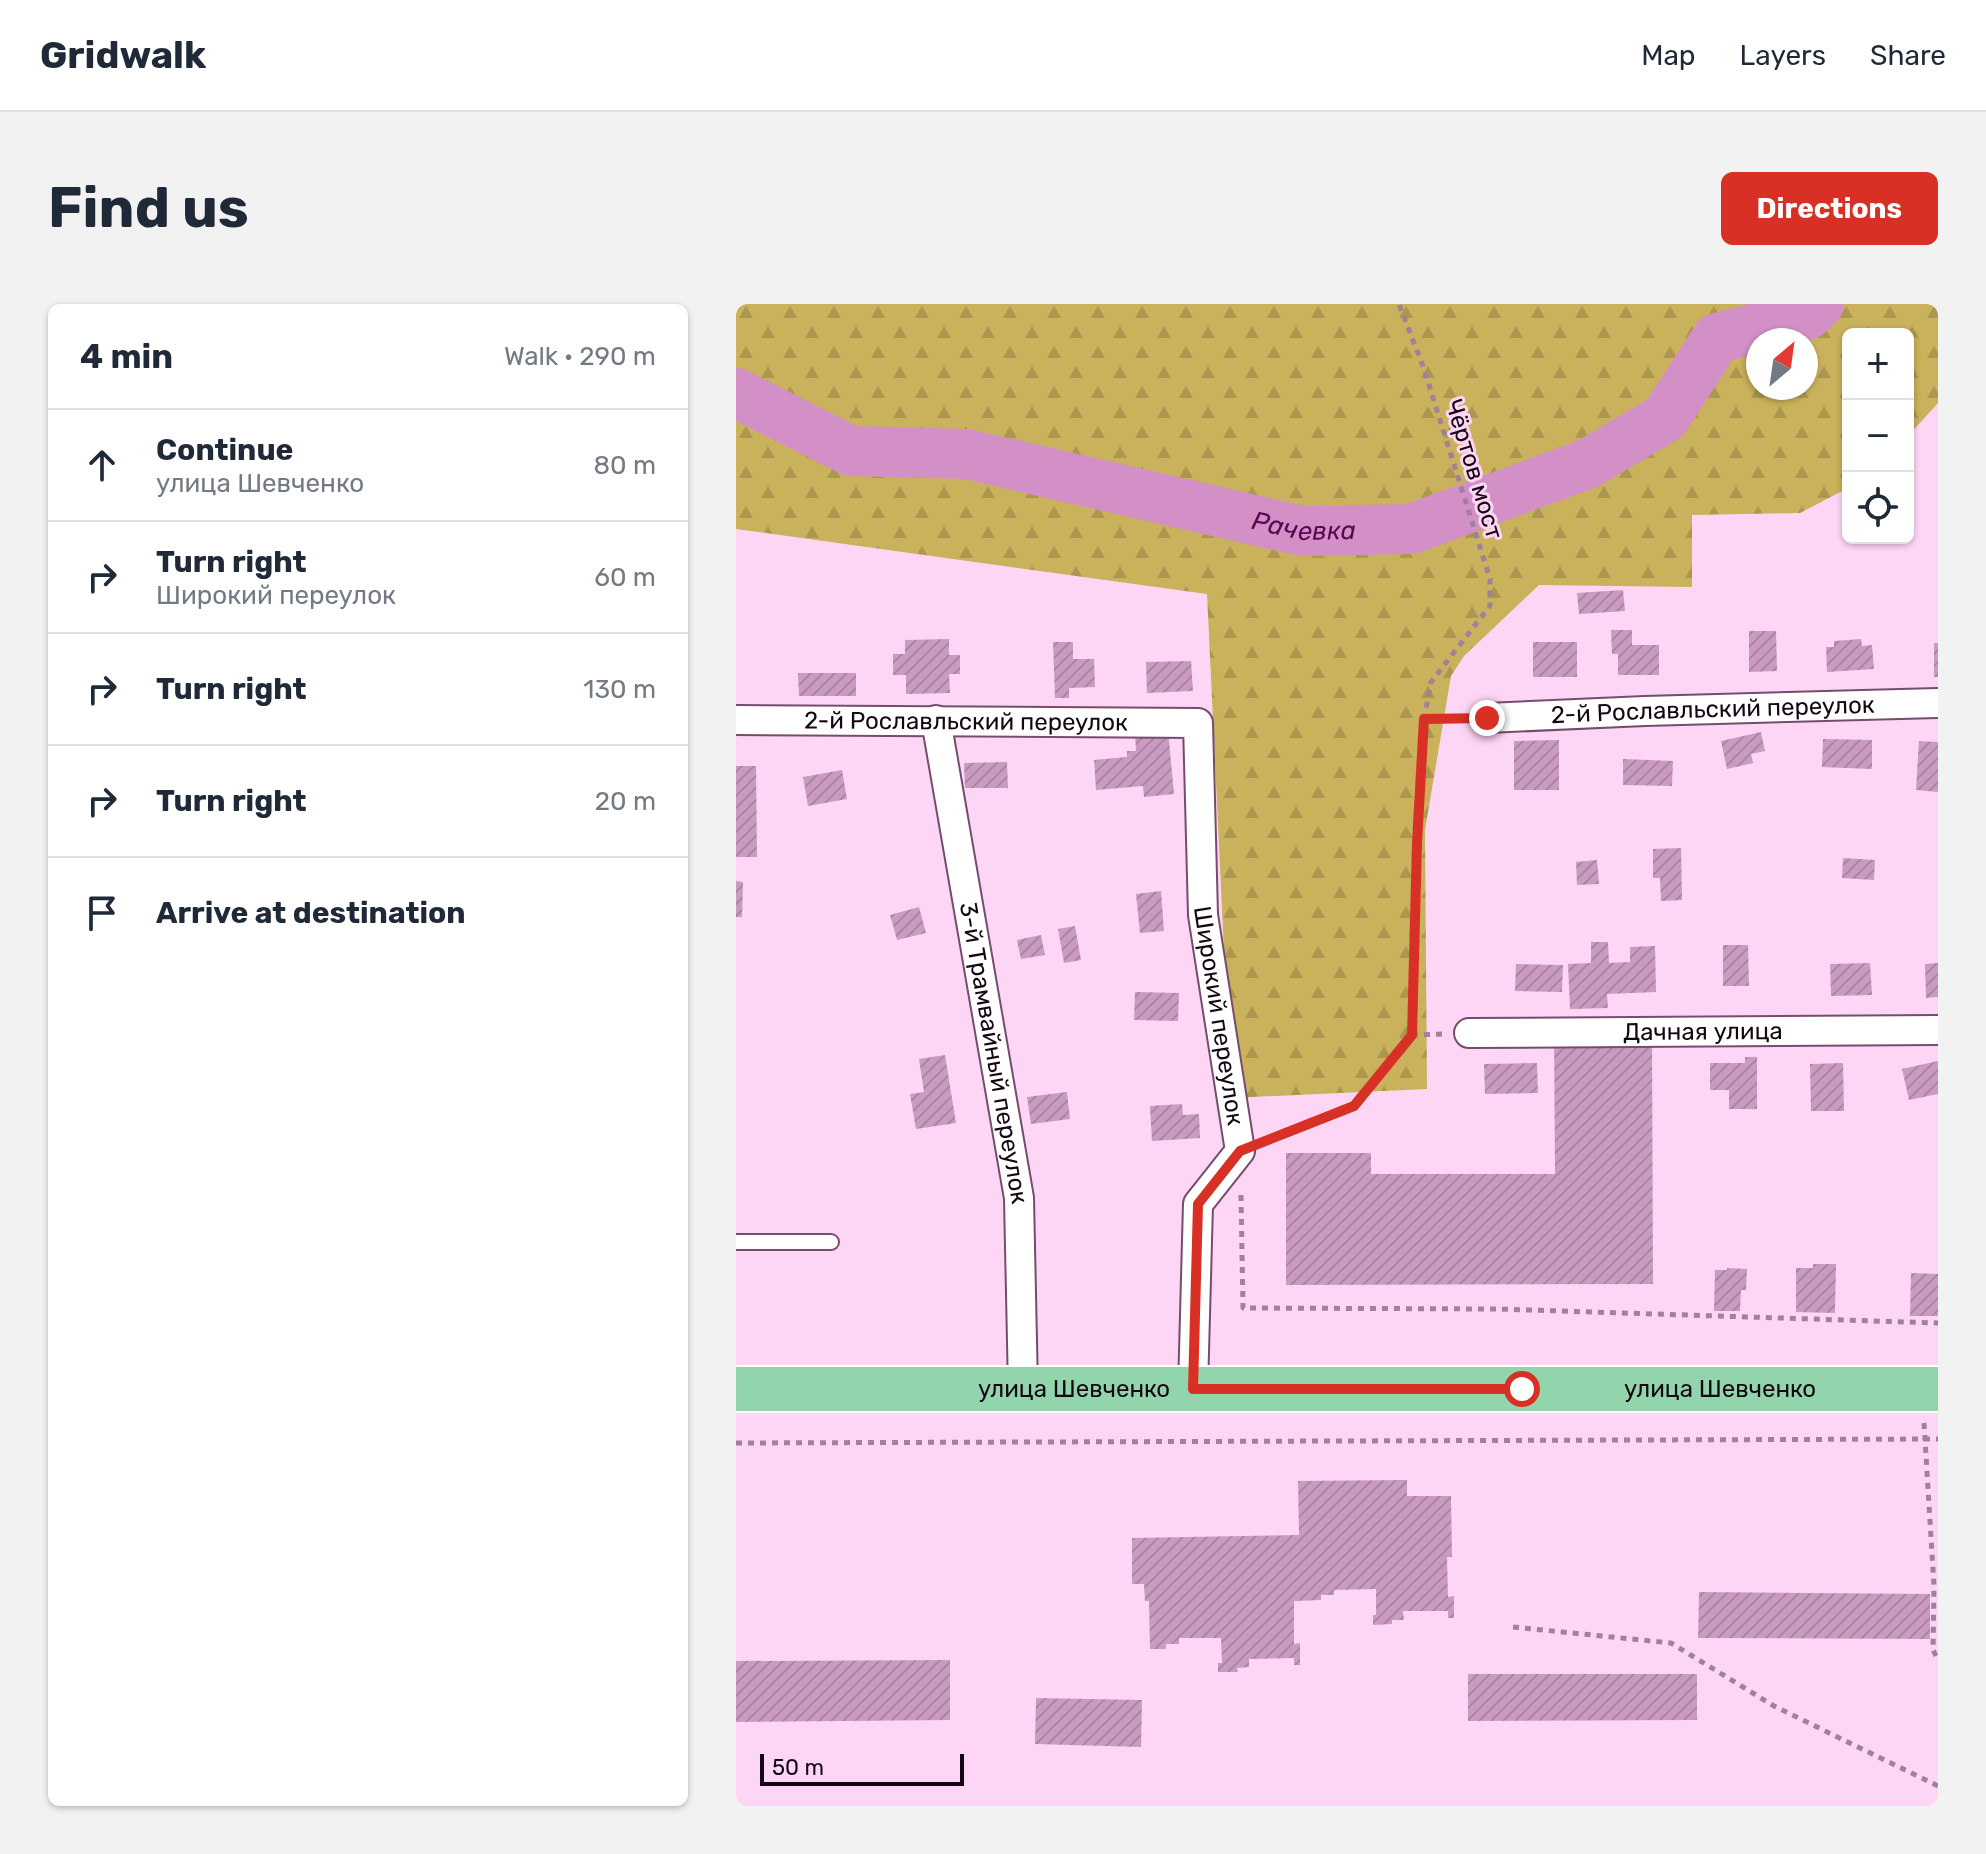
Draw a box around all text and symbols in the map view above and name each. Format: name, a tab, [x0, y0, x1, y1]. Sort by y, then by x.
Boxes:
text: Gridwalk	[40, 32, 206, 78]
text: Map	[1641, 39, 1696, 72]
text: Layers	[1740, 39, 1826, 72]
text: Share	[1870, 39, 1946, 72]
button: Directions	[1721, 172, 1938, 245]
text: Find us	[48, 175, 249, 241]
north arrow	[1746, 328, 1818, 400]
map controls	[1842, 328, 1914, 544]
button: +	[1842, 328, 1914, 400]
text: 4 min	[80, 336, 173, 377]
text: Walk · 290 m	[504, 341, 656, 372]
street label: Чёртов мост	[1439, 396, 1509, 542]
button: −	[1842, 400, 1914, 472]
text: Continue	[156, 432, 293, 468]
icon: ahead	[80, 443, 124, 487]
text: 80 m	[593, 450, 656, 481]
text: улица Шевченко	[156, 468, 364, 499]
button: locate	[1842, 472, 1914, 544]
water label: Рачевка	[1249, 505, 1356, 547]
text: Turn right	[156, 544, 307, 580]
icon: right	[80, 555, 124, 599]
text: 60 m	[594, 562, 656, 593]
text: Широкий переулок	[156, 580, 396, 611]
icon: right	[80, 667, 124, 711]
text: Turn right	[156, 671, 307, 707]
text: 130 m	[583, 674, 656, 705]
street label: 2-й Рославльский переулок	[1550, 691, 1875, 729]
route end	[1469, 700, 1505, 736]
street label: 2-й Рославльский переулок	[804, 706, 1128, 737]
icon: right	[80, 779, 124, 823]
text: Turn right	[156, 783, 307, 819]
text: 20 m	[595, 786, 656, 817]
icon: arrive	[80, 891, 124, 935]
text: Arrive at destination	[156, 895, 466, 931]
street label: 3-й Трамвайный переулок	[954, 900, 1034, 1206]
street label: Широкий переулок	[1188, 904, 1250, 1127]
street label: Дачная улица	[1623, 1017, 1783, 1046]
route start	[1504, 1371, 1540, 1407]
street label: улица Шевченко	[978, 1375, 1170, 1403]
street label: улица Шевченко	[1624, 1375, 1816, 1403]
scale bar	[760, 1750, 964, 1786]
text: 50 m	[772, 1754, 824, 1781]

